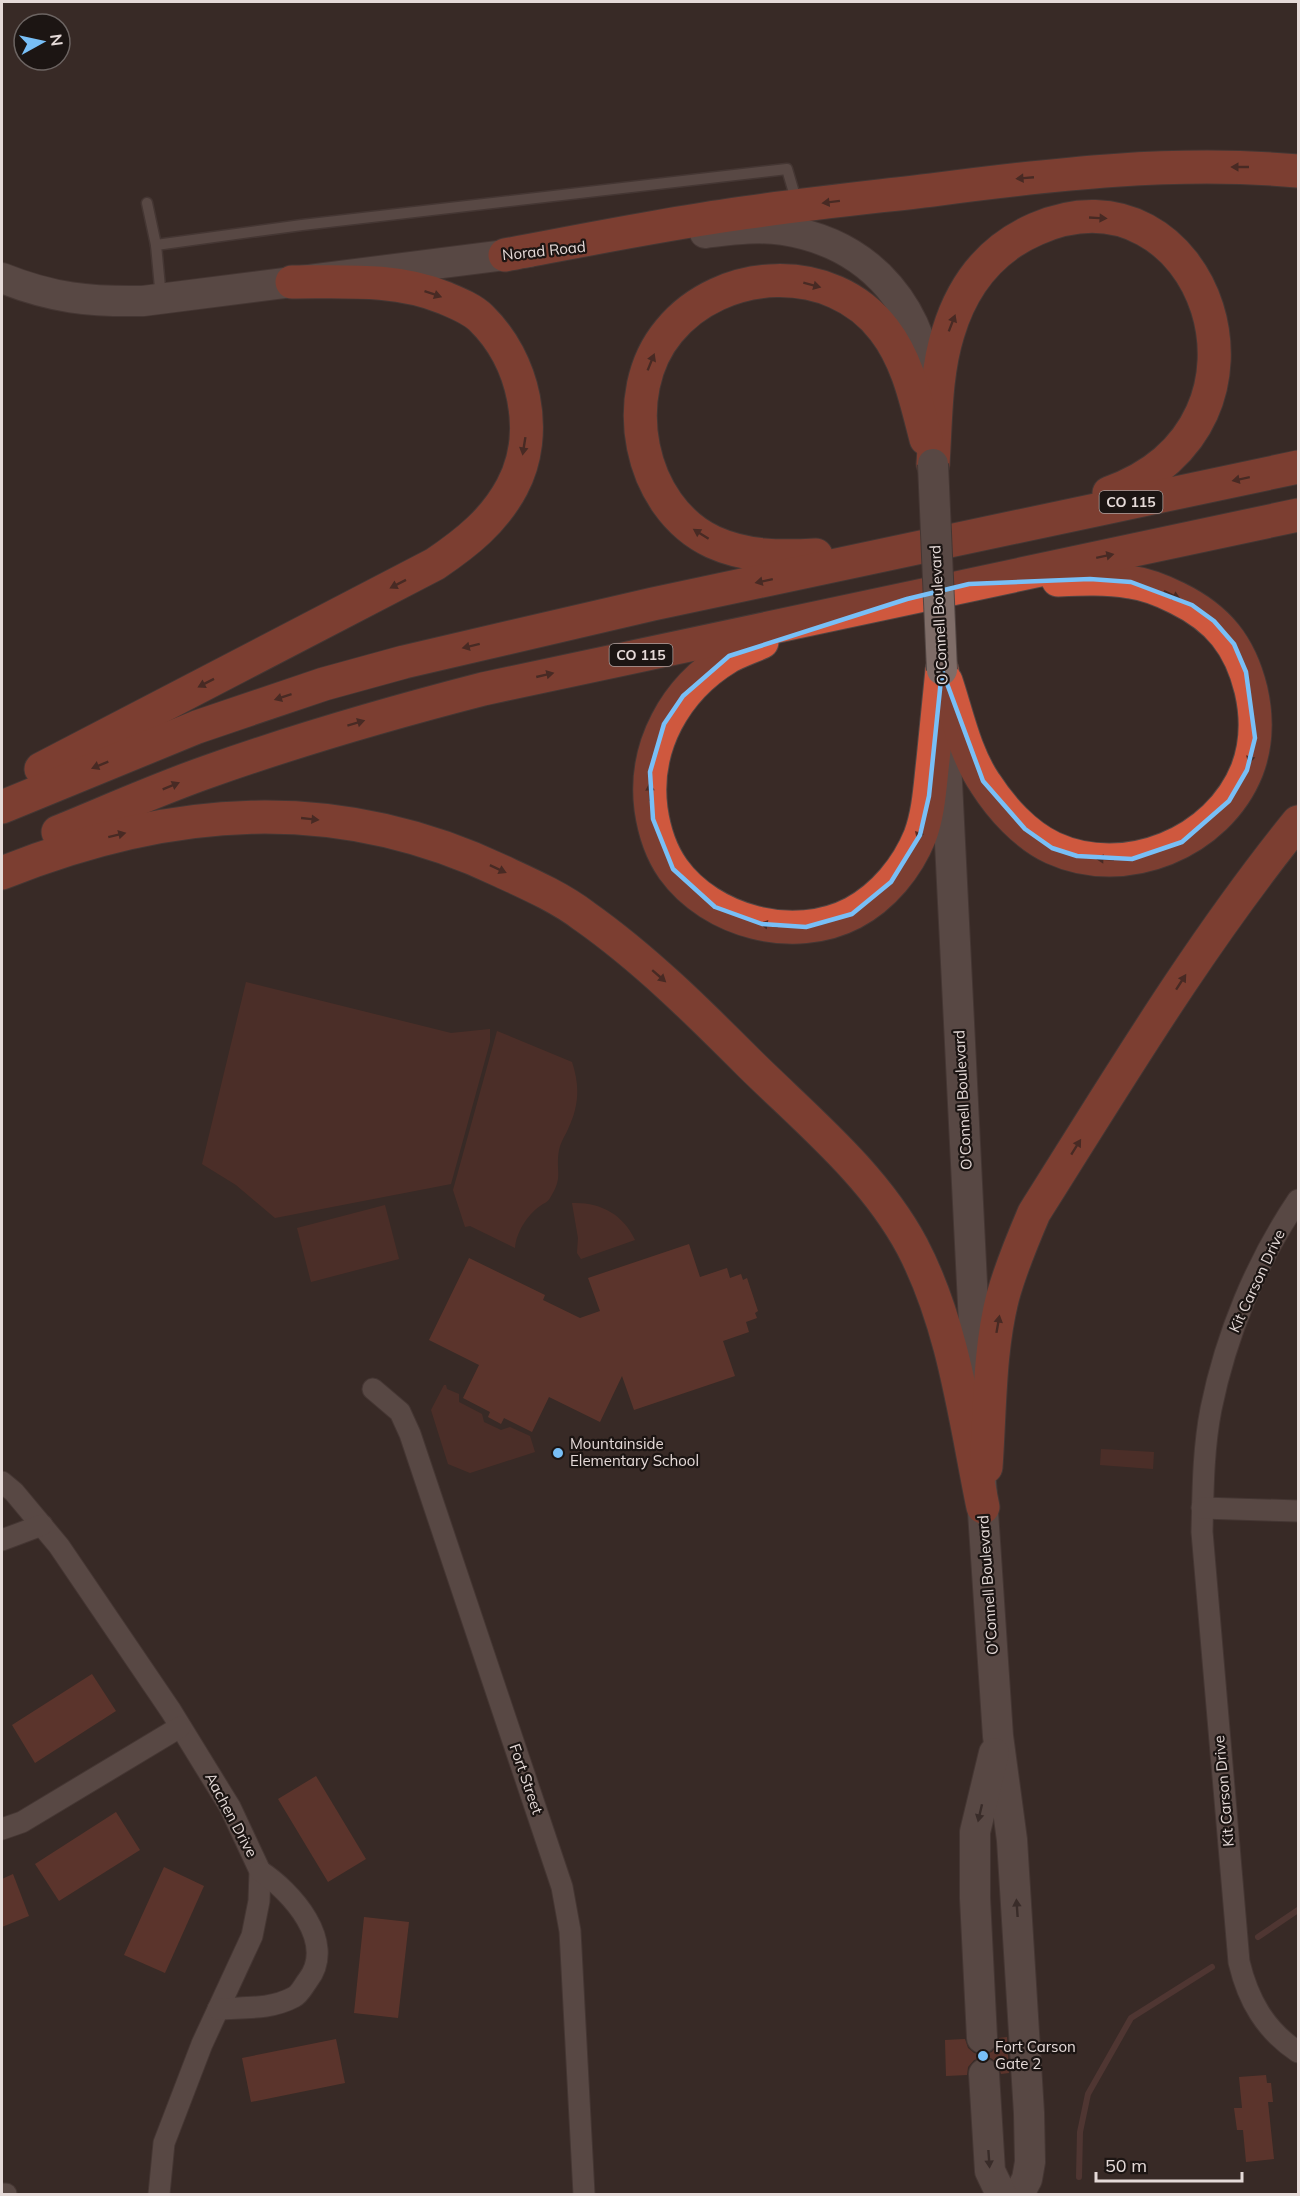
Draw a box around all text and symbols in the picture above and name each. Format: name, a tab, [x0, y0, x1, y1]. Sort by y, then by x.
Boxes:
north arrow	[12, 12, 72, 72]
text: N	[46, 33, 68, 47]
one-way arrow	[1231, 162, 1250, 172]
one-way arrow	[1015, 173, 1034, 183]
one-way arrow	[821, 197, 840, 207]
one-way arrow	[1088, 213, 1107, 222]
street label: Norad Road	[501, 237, 587, 264]
one-way arrow	[803, 280, 822, 290]
one-way arrow	[424, 289, 442, 299]
one-way arrow	[947, 314, 957, 332]
one-way arrow	[646, 352, 656, 370]
one-way arrow	[519, 437, 528, 456]
one-way arrow	[1232, 475, 1251, 485]
road number: CO 115	[1100, 491, 1162, 513]
one-way arrow	[693, 529, 709, 540]
street label: O'Connell Boulevard	[925, 545, 952, 686]
one-way arrow	[1096, 551, 1115, 560]
one-way arrow	[754, 576, 773, 586]
one-way arrow	[389, 579, 406, 588]
one-way arrow	[1163, 590, 1180, 600]
one-way arrow	[462, 641, 480, 651]
road number: CO 115	[610, 644, 672, 666]
one-way arrow	[536, 670, 554, 680]
one-way arrow	[197, 678, 214, 688]
one-way arrow	[274, 693, 292, 702]
one-way arrow	[347, 718, 365, 727]
one-way arrow	[1246, 746, 1255, 764]
one-way arrow	[91, 761, 109, 771]
one-way arrow	[163, 781, 181, 791]
one-way arrow	[646, 783, 655, 802]
one-way arrow	[301, 814, 320, 824]
one-way arrow	[915, 822, 924, 840]
one-way arrow	[108, 829, 126, 839]
one-way arrow	[1095, 855, 1114, 864]
one-way arrow	[489, 864, 506, 873]
one-way arrow	[759, 920, 778, 929]
one-way arrow	[651, 969, 666, 982]
one-way arrow	[1175, 975, 1187, 991]
street label: O'Connell Boulevard	[949, 1030, 976, 1171]
one-way arrow	[1070, 1139, 1081, 1155]
street label: Kit Carson Drive	[1224, 1226, 1289, 1335]
one-way arrow	[994, 1314, 1003, 1333]
place label: Mountainside Elementary School	[570, 1434, 699, 1470]
marker: Mountainside Elementary School	[551, 1446, 565, 1460]
street label: O'Connell Boulevard	[973, 1514, 1002, 1656]
street label: Kit Carson Drive	[1209, 1735, 1238, 1847]
street label: Fort Street	[506, 1741, 547, 1817]
street label: Aachen Drive	[201, 1769, 262, 1860]
one-way arrow	[974, 1804, 984, 1822]
one-way arrow	[1012, 1898, 1021, 1917]
place label: Fort Carson Gate 2	[995, 2037, 1076, 2073]
marker: Fort Carson Gate 2	[976, 2049, 990, 2063]
scale bar	[1096, 2145, 1242, 2183]
one-way arrow	[985, 2150, 994, 2169]
text: 50 m	[1105, 2154, 1147, 2177]

